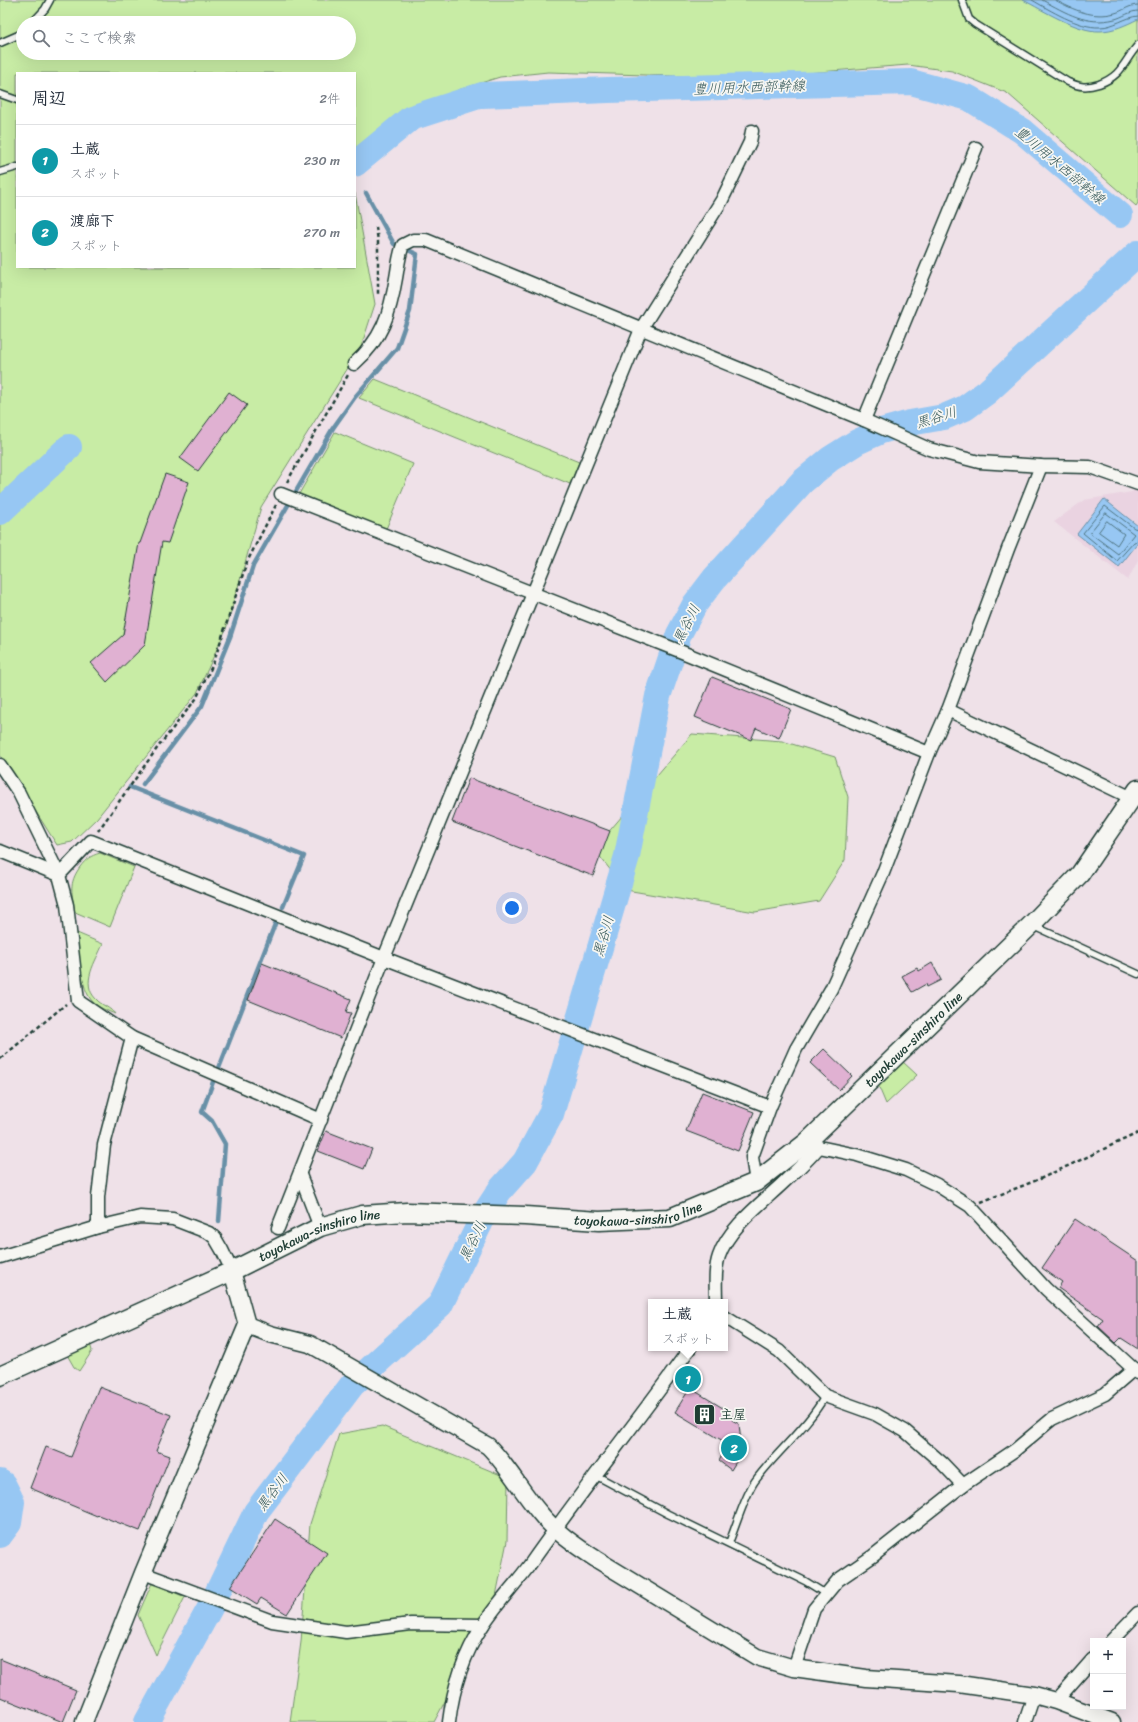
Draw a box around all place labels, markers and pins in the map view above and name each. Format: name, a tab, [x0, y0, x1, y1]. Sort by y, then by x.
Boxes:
pin: 1	[675, 1364, 701, 1394]
building icon: 主屋	[691, 1401, 717, 1427]
place label: 主屋	[720, 1403, 746, 1426]
pin: 2	[721, 1433, 747, 1463]

